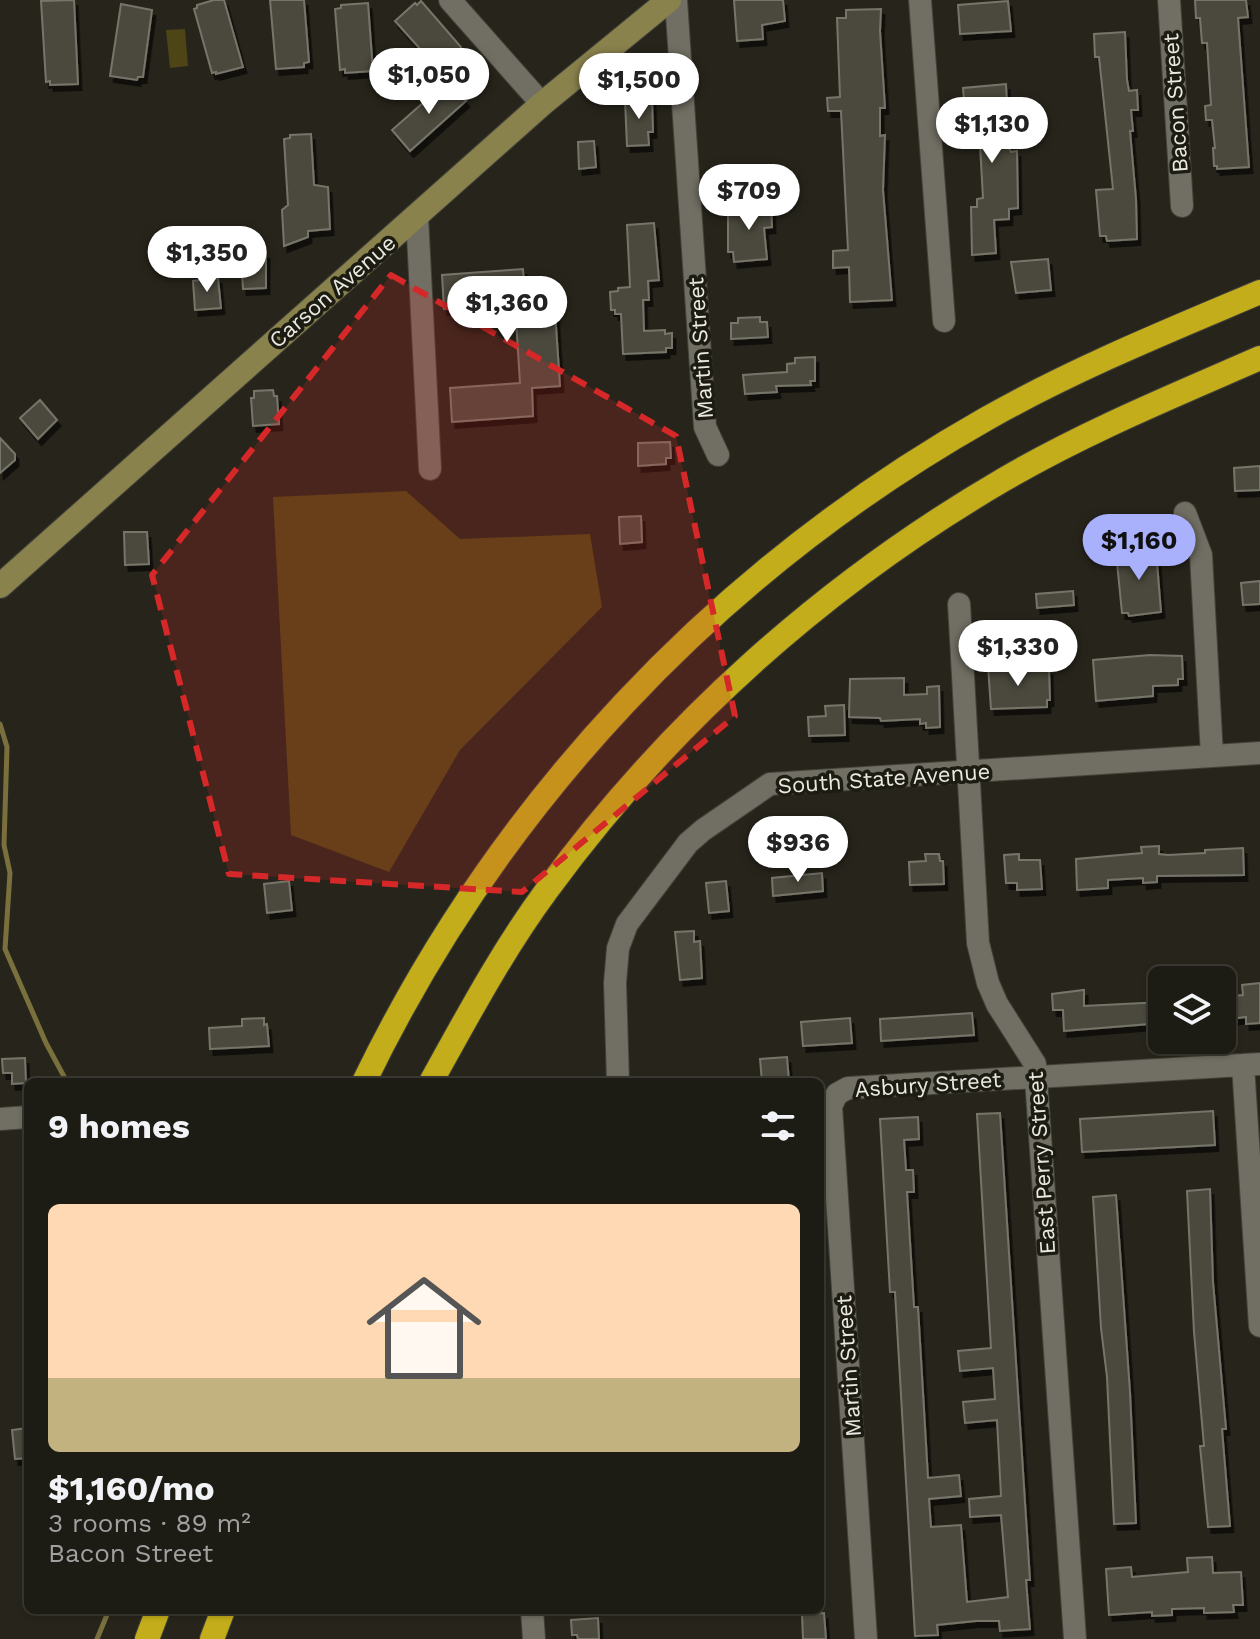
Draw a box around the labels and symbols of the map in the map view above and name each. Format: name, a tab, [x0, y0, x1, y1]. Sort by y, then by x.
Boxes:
street label: Bacon Street	[1158, 32, 1193, 174]
pin: $1,050	[364, 48, 494, 116]
pin: $1,500	[574, 53, 704, 121]
pin: $1,130	[927, 97, 1057, 165]
pin: $709	[702, 164, 796, 232]
pin: $1,350	[142, 226, 272, 294]
street label: Carson Avenue	[264, 230, 400, 353]
pin: $1,360	[442, 276, 572, 344]
street label: Martin Street	[683, 276, 718, 420]
pin: $1,160	[1074, 514, 1204, 582]
pin: $1,330	[953, 620, 1083, 688]
street label: South State Avenue	[777, 759, 991, 798]
pin: $936	[751, 816, 845, 884]
street label: Asbury Street	[854, 1067, 1002, 1102]
street label: East Perry Street	[1023, 1071, 1060, 1255]
street label: Martin Street	[831, 1294, 866, 1438]

